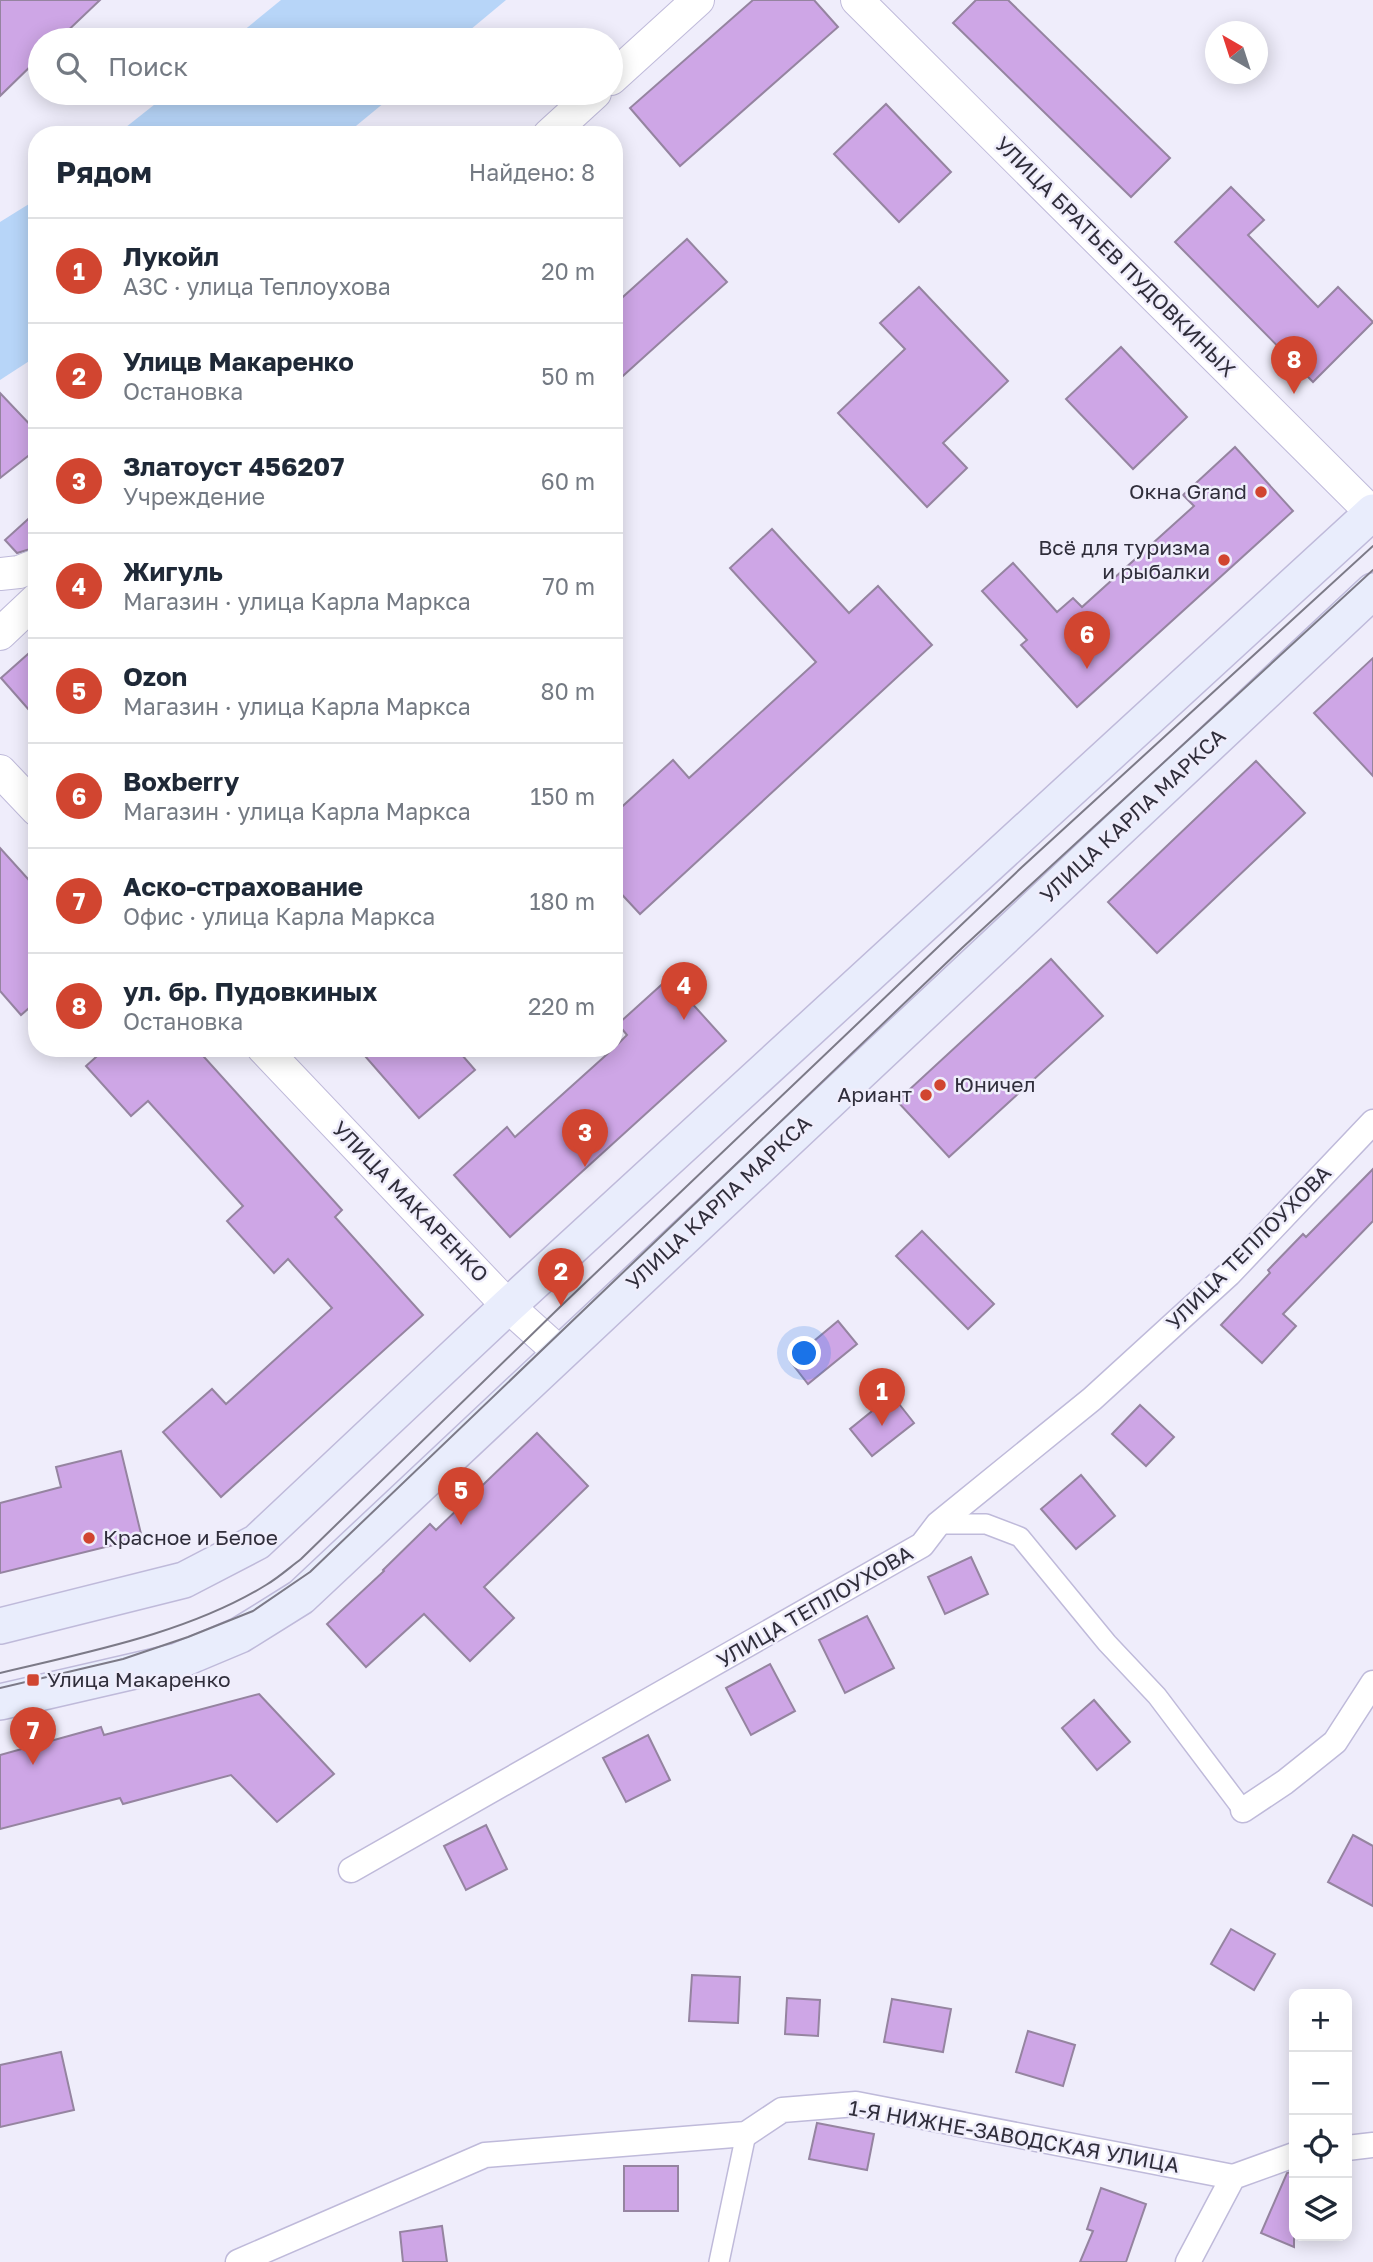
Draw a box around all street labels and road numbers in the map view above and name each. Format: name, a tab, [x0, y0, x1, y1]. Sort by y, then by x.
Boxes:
street label: УЛИЦА БРАТЬЕВ ПУДОВКИНЫХ	[990, 131, 1242, 382]
street label: УЛИЦА КАРЛА МАРКСА	[1034, 723, 1230, 908]
street label: УЛИЦА КАРЛА МАРКСА	[620, 1110, 816, 1295]
street label: УЛИЦА МАКАРЕНКО	[327, 1115, 494, 1287]
street label: УЛИЦА ТЕПЛОУХОВА	[1161, 1160, 1336, 1335]
street label: УЛИЦА ТЕПЛОУХОВА	[712, 1539, 917, 1673]
street label: 1-Я НИЖНЕ-ЗАВОДСКАЯ УЛИЦА	[847, 2094, 1182, 2178]

